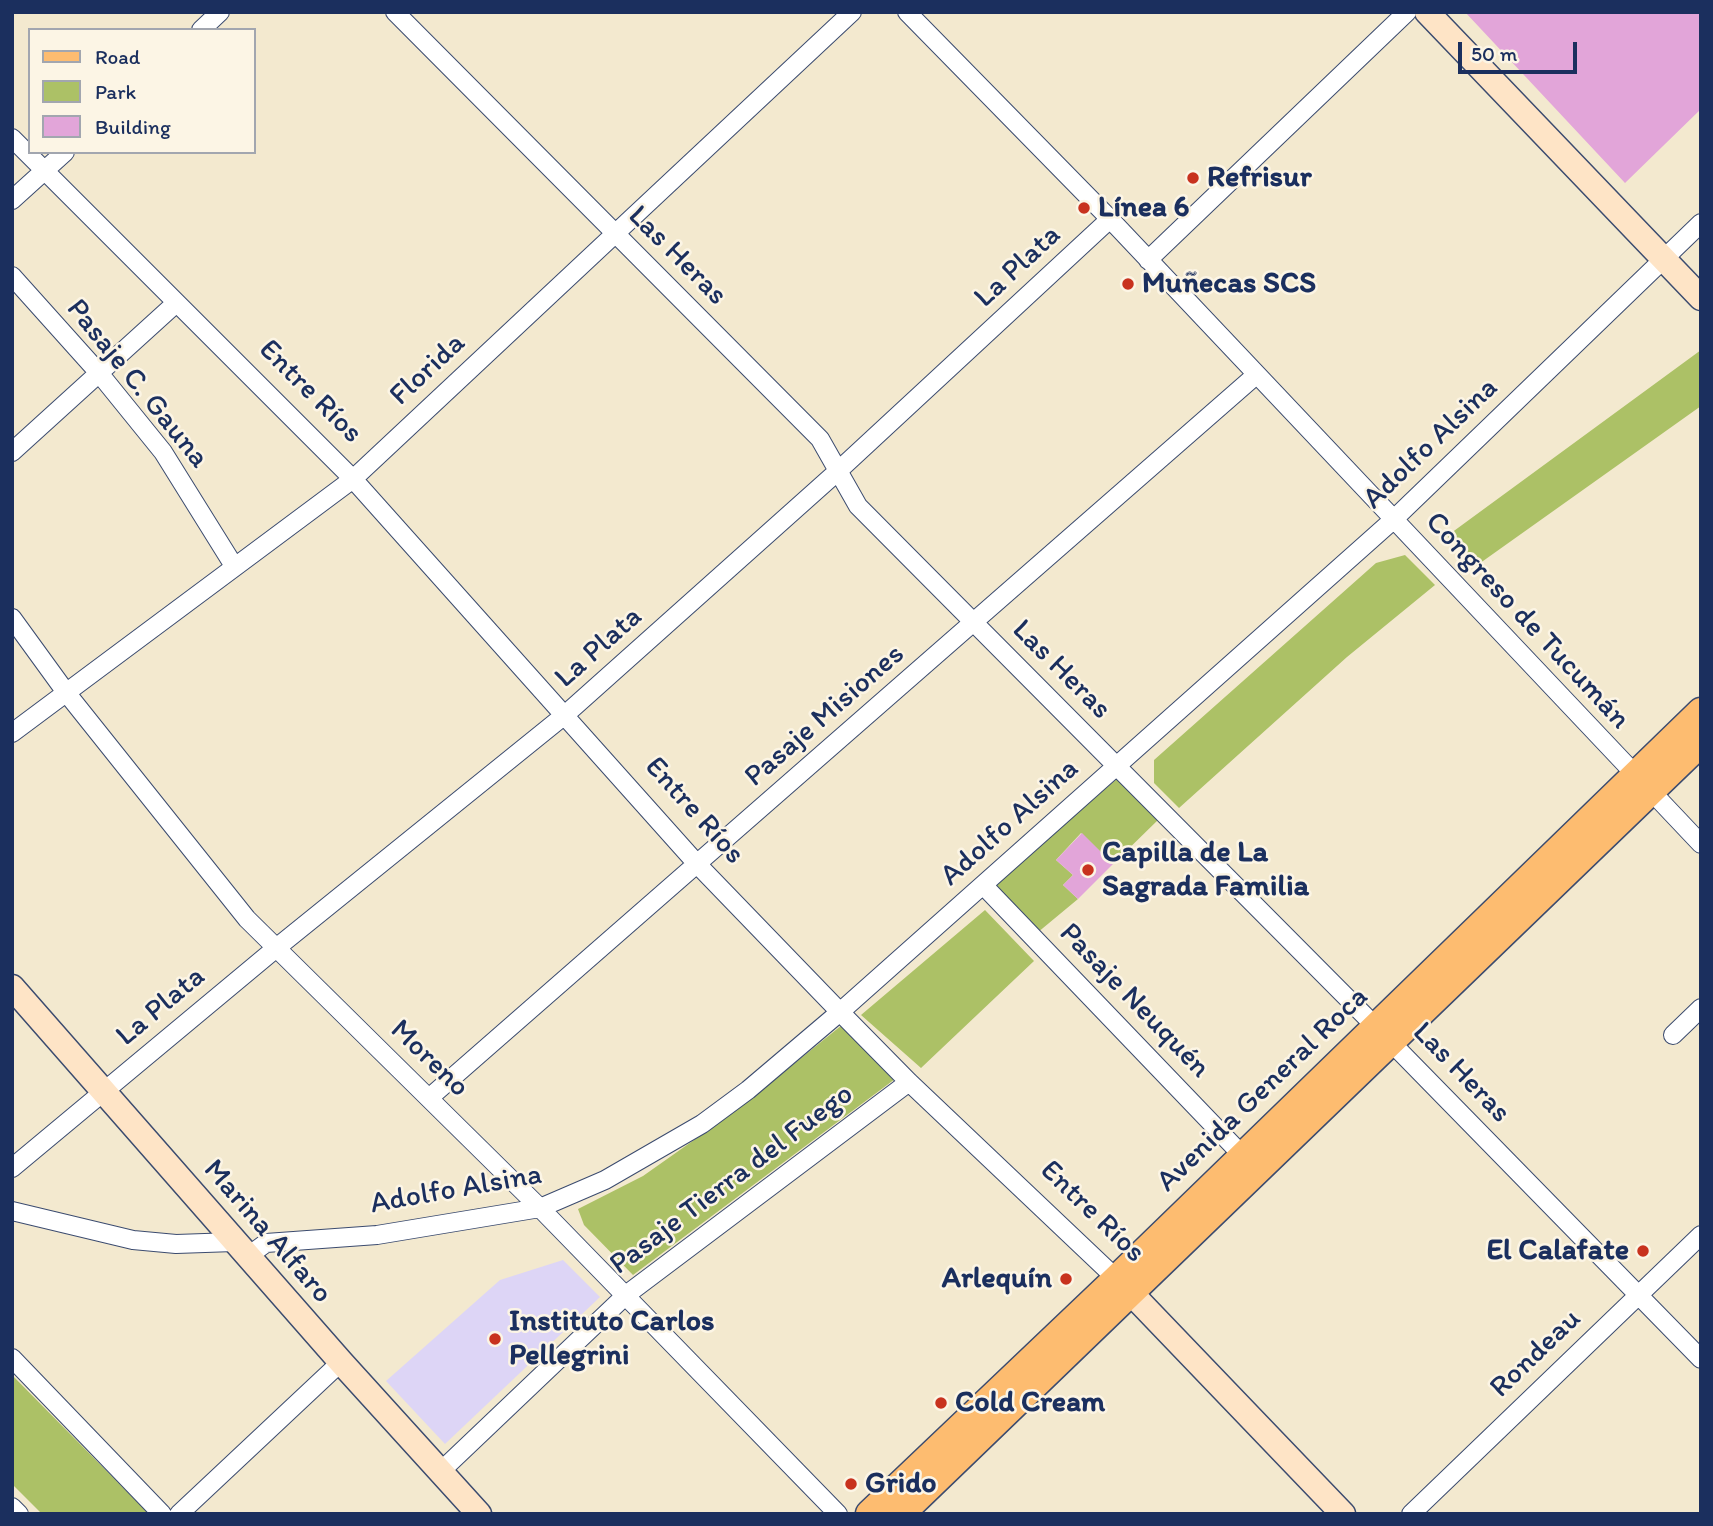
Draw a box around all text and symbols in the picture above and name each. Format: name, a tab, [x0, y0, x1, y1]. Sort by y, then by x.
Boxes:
legend	[28, 28, 256, 154]
scale bar	[1461, 28, 1580, 72]
text: 50 m	[1471, 41, 1517, 66]
text: Road	[95, 44, 140, 69]
text: Park	[95, 79, 136, 104]
text: Building	[95, 114, 171, 139]
place label: Refrisur	[1207, 160, 1312, 196]
marker: Refrisur	[1185, 170, 1201, 186]
place label: Línea 6	[1098, 190, 1189, 226]
street label: Las Heras	[620, 199, 734, 313]
marker: Línea 6	[1076, 200, 1092, 216]
street label: La Plata	[967, 218, 1069, 316]
place label: Muñecas SCS	[1142, 266, 1316, 302]
marker: Muñecas SCS	[1120, 276, 1136, 292]
street label: Pasaje C. Gauna	[58, 292, 216, 476]
street label: Florida	[383, 326, 473, 414]
street label: Entre Ríos	[251, 333, 369, 451]
street label: Adolfo Alsina	[1356, 371, 1506, 517]
street label: Congreso de Tucumán	[1417, 505, 1637, 737]
street label: La Plata	[548, 600, 650, 696]
street label: Las Heras	[1004, 613, 1118, 727]
street label: Pasaje Misiones	[738, 637, 912, 795]
street label: Entre Ríos	[636, 750, 752, 872]
street label: Adolfo Alsina	[934, 752, 1086, 894]
place label: Capilla de La Sagrada Familia	[1102, 835, 1309, 906]
marker: Capilla de La Sagrada Familia	[1080, 862, 1096, 878]
street label: Pasaje Neuquén	[1051, 916, 1217, 1086]
street label: La Plata	[109, 960, 213, 1054]
street label: Avenida General Roca	[1150, 980, 1376, 1200]
street label: Moreno	[382, 1013, 476, 1105]
street label: Las Heras	[1404, 1015, 1518, 1131]
street label: Pasaje Tierra del Fuego	[603, 1077, 861, 1283]
street label: Marina Alfaro	[195, 1153, 339, 1311]
street label: Entre Ríos	[1032, 1153, 1152, 1271]
street label: Adolfo Alsina	[367, 1157, 545, 1223]
place label: El Calafate	[1487, 1233, 1629, 1269]
marker: El Calafate	[1635, 1243, 1651, 1259]
place label: Arlequín	[942, 1261, 1052, 1297]
marker: Arlequín	[1058, 1271, 1074, 1287]
street label: Rondeau	[1483, 1302, 1589, 1406]
place label: Instituto Carlos Pellegrini	[509, 1304, 714, 1374]
marker: Instituto Carlos Pellegrini	[487, 1331, 503, 1347]
place label: Cold Cream	[955, 1385, 1105, 1421]
marker: Cold Cream	[933, 1395, 949, 1411]
place label: Grido	[865, 1466, 937, 1502]
marker: Grido	[843, 1476, 859, 1492]

